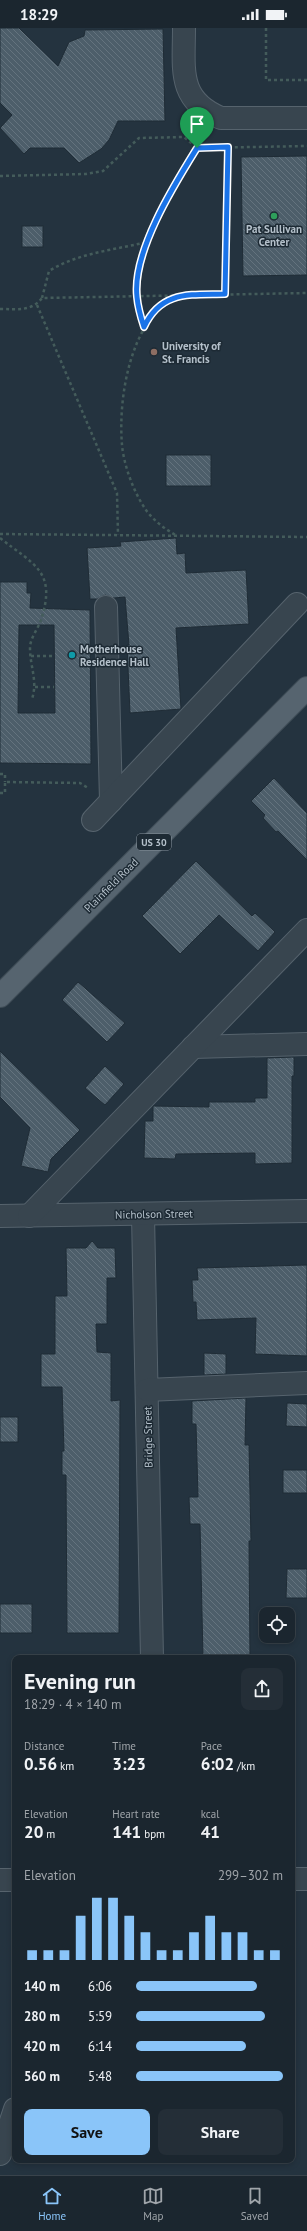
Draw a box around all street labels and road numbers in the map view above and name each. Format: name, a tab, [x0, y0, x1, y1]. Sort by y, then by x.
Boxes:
road number: US 30	[137, 834, 171, 850]
street label: Plainfield Road	[81, 855, 141, 915]
street label: Nicholson Street	[115, 1206, 193, 1222]
street label: Bridge Street	[140, 1406, 156, 1468]

